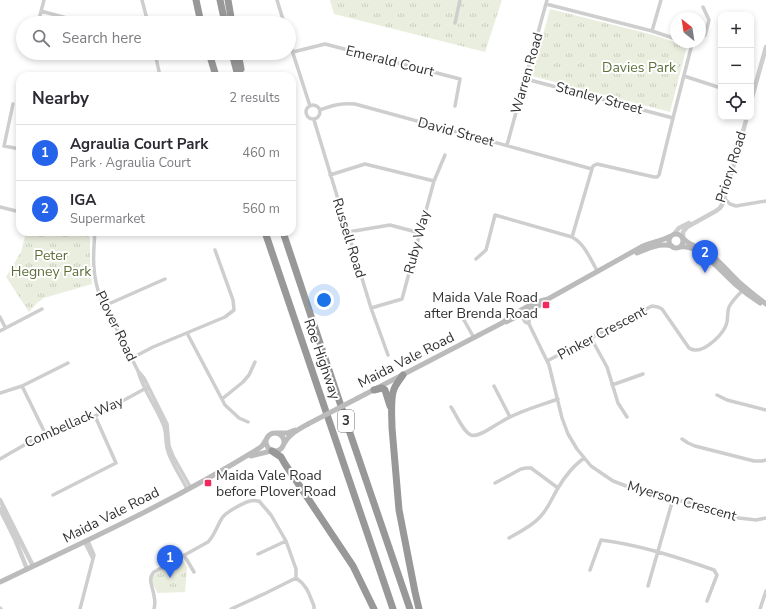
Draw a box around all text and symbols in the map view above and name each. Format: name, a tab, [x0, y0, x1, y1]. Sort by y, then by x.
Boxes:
north arrow	[670, 12, 706, 48]
map controls	[718, 12, 754, 120]
button: +	[718, 12, 754, 48]
search box	[16, 16, 296, 60]
icon: search	[30, 27, 52, 49]
text: Search here	[62, 28, 142, 48]
street label: Warren Road	[506, 30, 548, 116]
street label: Emerald Court	[344, 41, 436, 81]
button: −	[718, 48, 754, 84]
park label: Davies Park	[602, 58, 677, 77]
street label: Stanley Street	[553, 77, 645, 119]
button: locate	[718, 84, 754, 120]
text: Nearby	[32, 87, 89, 110]
text: 2 results	[229, 89, 280, 107]
street label: David Street	[416, 113, 496, 151]
street label: Priory Road	[711, 129, 751, 205]
text: Agraulia Court Park	[70, 134, 208, 154]
text: 1	[41, 144, 49, 162]
text: 460 m	[242, 144, 280, 162]
text: Park · Agraulia Court	[70, 154, 191, 172]
text: IGA	[70, 190, 96, 210]
street label: Russell Road	[328, 196, 370, 280]
text: 2	[41, 200, 49, 218]
text: 560 m	[242, 200, 280, 218]
street label: Ruby Way	[399, 207, 435, 276]
text: Supermarket	[70, 210, 145, 228]
pin: 2	[692, 240, 718, 273]
park label: Peter Hegney Park	[11, 246, 92, 281]
street label: Plover Road	[91, 288, 141, 364]
place label: Maida Vale Road after Brenda Road	[424, 288, 538, 323]
your location	[314, 290, 334, 310]
marker: Maida Vale Road after Brenda Road	[541, 300, 551, 310]
street label: Pinker Crescent	[554, 302, 650, 364]
street label: Roe Highway	[299, 316, 345, 403]
street label: Maida Vale Road	[355, 328, 457, 392]
street label: Combellack Way	[22, 391, 127, 452]
road number: 3	[338, 410, 354, 432]
place label: Maida Vale Road before Plover Road	[216, 466, 336, 501]
street label: Myerson Crescent	[625, 476, 739, 526]
marker: Maida Vale Road before Plover Road	[203, 478, 213, 488]
street label: Maida Vale Road	[60, 483, 162, 547]
pin: 1	[157, 545, 183, 578]

